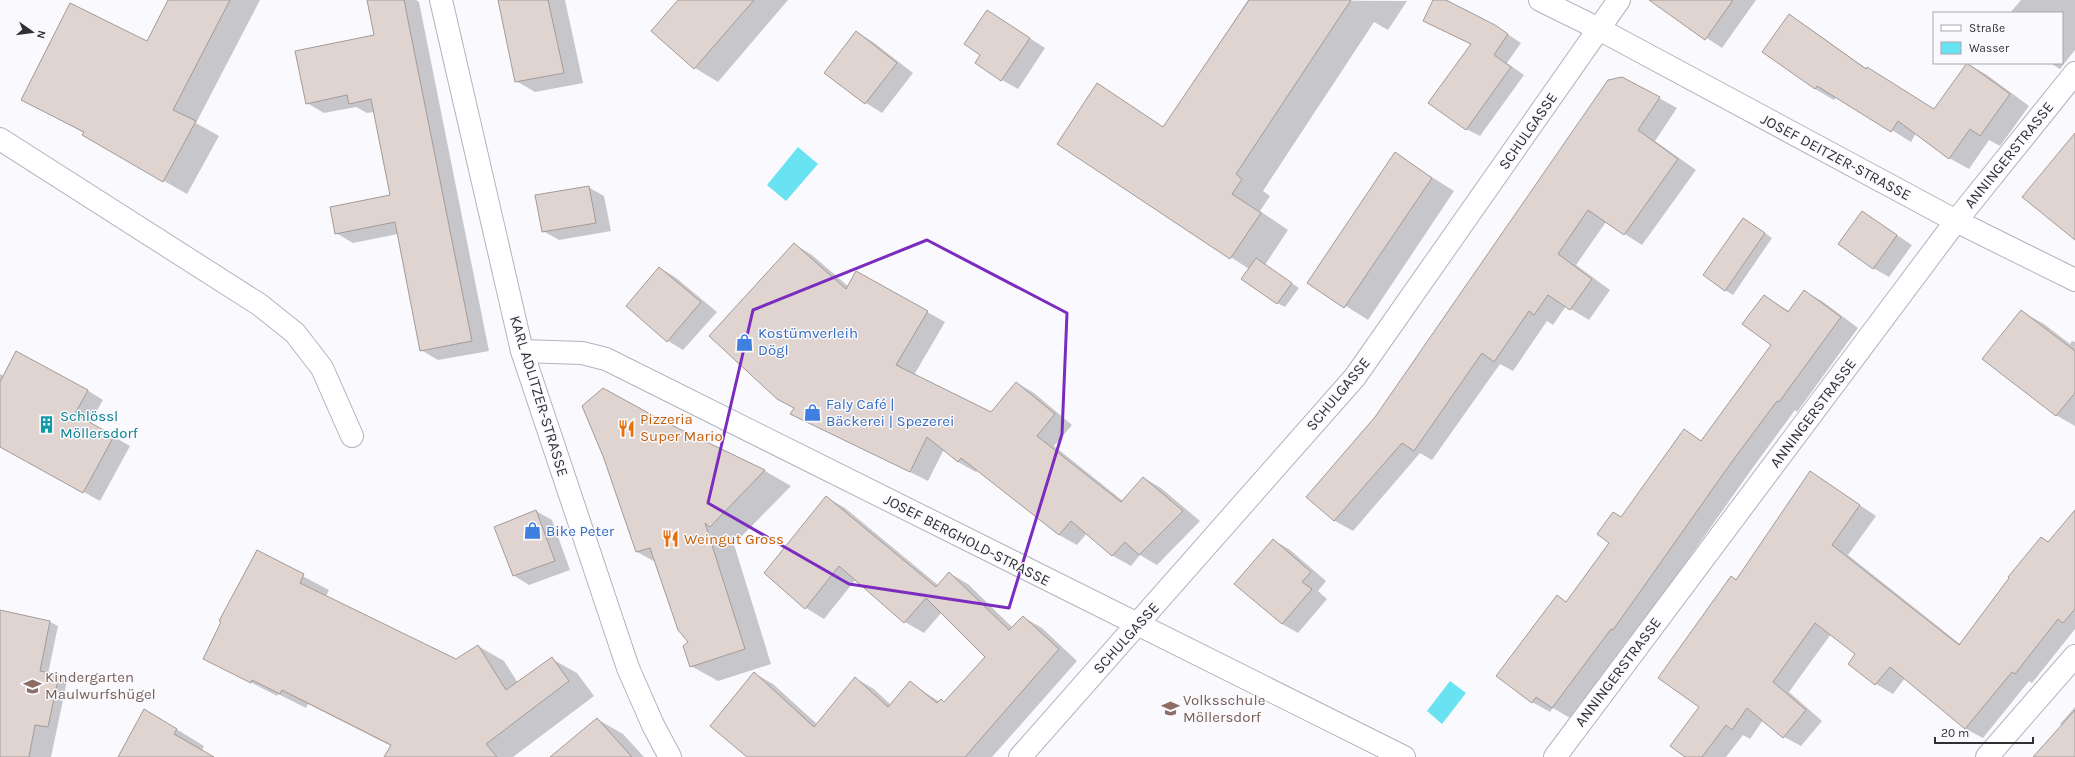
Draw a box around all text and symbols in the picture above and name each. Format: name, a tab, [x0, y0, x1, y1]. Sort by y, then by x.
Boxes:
north arrow	[12, 12, 52, 52]
legend	[1933, 12, 2063, 64]
text: Straße	[1969, 21, 2005, 35]
text: N	[34, 29, 48, 40]
text: Wasser	[1969, 41, 2010, 55]
street label: SCHULGASSE	[1495, 89, 1561, 173]
street label: ANNINGERSTRASSE	[1961, 98, 2057, 212]
street label: JOSEF DEITZER-STRASSE	[1758, 110, 1914, 204]
street label: KARL ADLITZER-STRASSE	[506, 313, 572, 479]
place label: Kostümverleih Dögl	[758, 324, 858, 359]
shop icon: Kostümverleih Dögl	[735, 332, 755, 352]
street label: SCHULGASSE	[1302, 354, 1374, 434]
street label: ANNINGERSTRASSE	[1766, 355, 1860, 471]
place label: Faly Café | Bäckerei | Spezerei	[826, 395, 954, 430]
shop icon: Faly Café | Bäckerei | Spezerei	[803, 403, 823, 423]
place label: Schlössl Möllersdorf	[60, 407, 139, 442]
place label: Pizzeria Super Mario	[640, 410, 723, 445]
building icon: Schlössl Möllersdorf	[37, 415, 57, 435]
restaurant icon: Pizzeria Super Mario	[617, 418, 637, 438]
street label: JOSEF BERGHOLD-STRASSE	[881, 490, 1053, 590]
shop icon: Bike Peter	[523, 521, 543, 541]
place label: Bike Peter	[546, 522, 615, 540]
restaurant icon: Weingut Gross	[661, 529, 681, 549]
place label: Weingut Gross	[684, 530, 784, 548]
street label: SCHULGASSE	[1089, 599, 1163, 677]
street label: ANNINGERSTRASSE	[1571, 614, 1665, 730]
place label: Kindergarten Maulwurfshügel	[45, 668, 156, 703]
school or university icon: Kindergarten Maulwurfshügel	[22, 676, 42, 696]
place label: Volksschule Möllersdorf	[1183, 691, 1265, 726]
school or university icon: Volksschule Möllersdorf	[1160, 699, 1180, 719]
scale bar	[1935, 719, 2033, 745]
text: 20 m	[1941, 726, 1969, 740]

